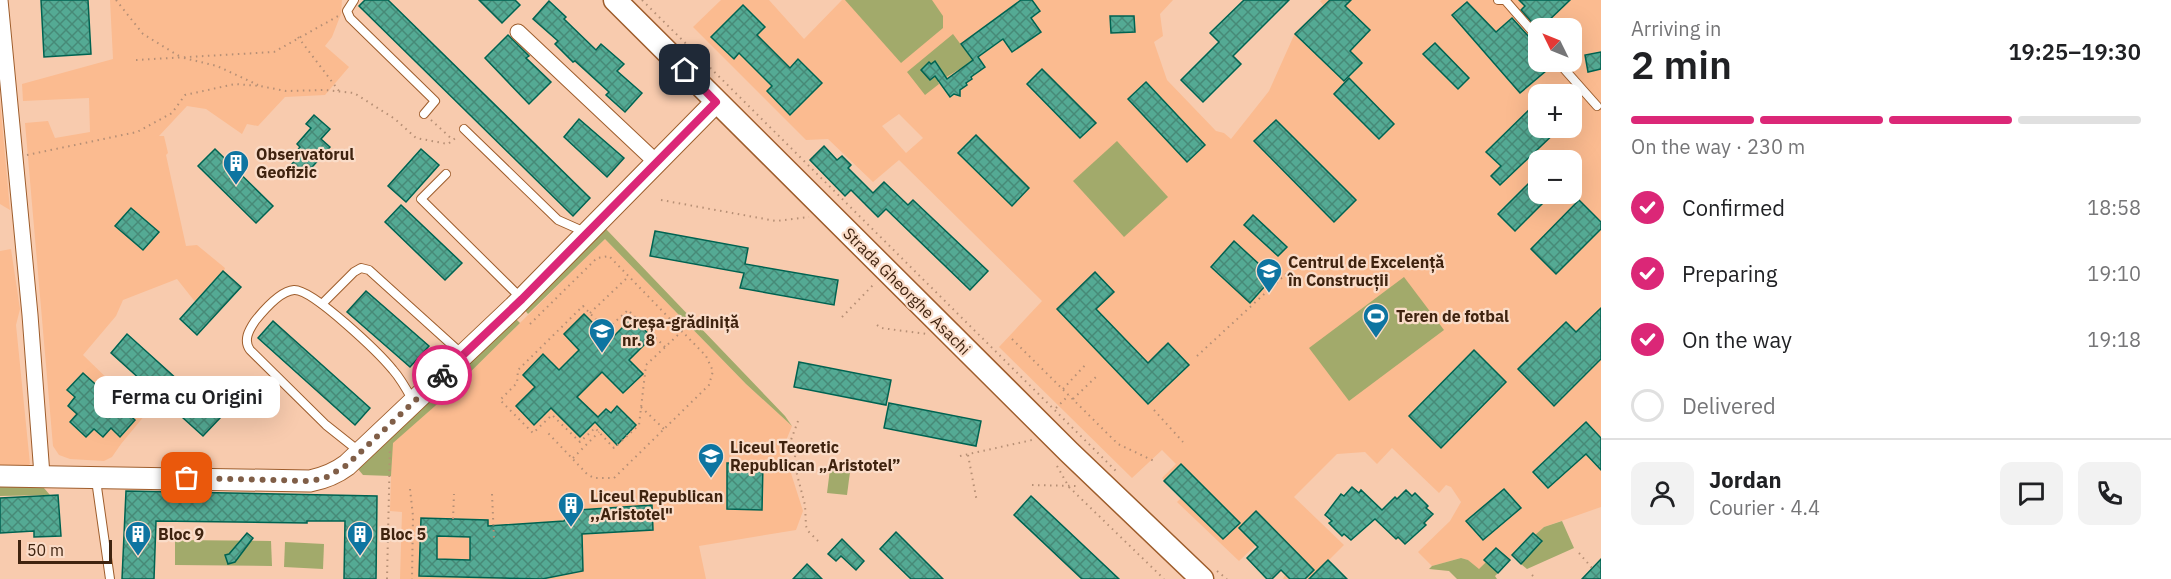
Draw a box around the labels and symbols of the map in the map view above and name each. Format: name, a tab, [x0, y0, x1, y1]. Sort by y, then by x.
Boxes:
north arrow	[1528, 18, 1582, 72]
pin	[659, 44, 710, 95]
place label: Observatorul Geofizic	[256, 144, 354, 182]
building icon: Observatorul Geofizic	[221, 148, 251, 186]
street label: Strada Gheorghe Asachi	[839, 223, 975, 359]
place label: Centrul de Excelență în Construcții	[1287, 252, 1444, 291]
school or university icon: Centrul de Excelență în Construcții	[1254, 256, 1284, 294]
sports icon: Teren de fotbal	[1361, 301, 1391, 339]
place label: Teren de fotbal	[1396, 306, 1509, 326]
place label: Creșa-grădiniță nr. 8	[622, 312, 739, 350]
school or university icon: Creșa-grădiniță nr. 8	[587, 316, 617, 354]
courier	[412, 345, 472, 405]
callout: Ferma cu Origini	[94, 376, 280, 418]
place label: Liceul Teoretic Republican „Aristotel”	[730, 437, 901, 475]
school or university icon: Liceul Teoretic Republican „Aristotel”	[696, 441, 726, 479]
pin	[161, 452, 212, 503]
place label: Liceul Republican ,,Aristotel"	[590, 486, 723, 524]
building icon: Liceul Republican ,,Aristotel"	[556, 490, 586, 528]
building icon: Bloc 9	[123, 519, 153, 557]
building icon: Bloc 5	[345, 519, 375, 557]
place label: Bloc 9	[158, 524, 204, 544]
place label: Bloc 5	[380, 524, 427, 544]
scale bar	[18, 537, 112, 564]

